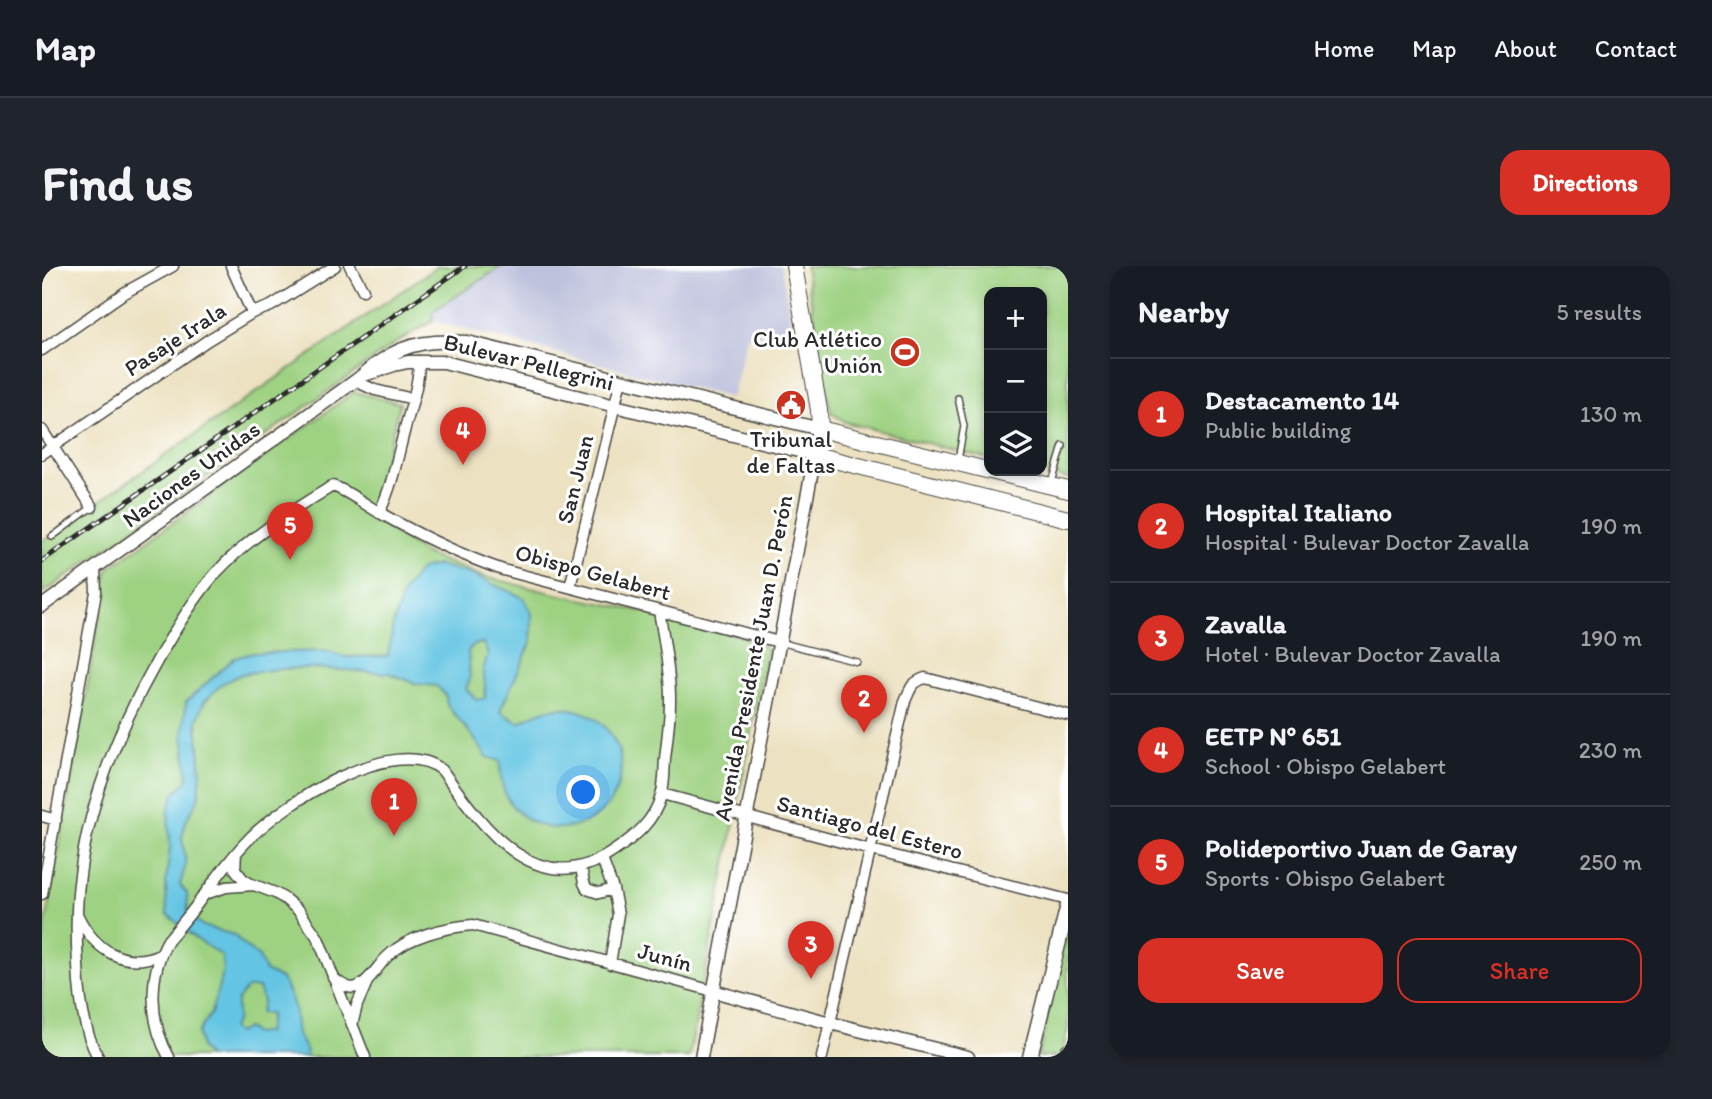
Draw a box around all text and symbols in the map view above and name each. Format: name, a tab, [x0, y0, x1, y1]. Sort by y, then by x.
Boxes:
text: Map	[35, 29, 96, 68]
text: Home	[1314, 34, 1374, 63]
text: Map	[1412, 34, 1456, 63]
text: About	[1494, 34, 1557, 63]
text: Contact	[1595, 34, 1677, 63]
button: Directions	[1500, 150, 1670, 215]
text: Find us	[42, 153, 193, 212]
map controls	[984, 287, 1047, 476]
button: +	[984, 287, 1047, 350]
text: Nearby	[1138, 293, 1229, 330]
street label: Pasaje Irala	[119, 296, 231, 382]
text: 5 results	[1556, 298, 1642, 326]
place label: Club Atlético Unión	[753, 325, 882, 379]
street label: Bulevar Pellegrini	[441, 327, 617, 397]
sports icon: Club Atlético Unión	[888, 335, 922, 369]
button: −	[984, 350, 1047, 413]
text: Destacamento 14	[1205, 384, 1399, 416]
public building icon: Tribunal de Faltas	[774, 388, 808, 422]
text: 1	[1156, 400, 1166, 428]
text: 130 m	[1580, 400, 1642, 428]
pin: 4	[440, 407, 486, 465]
button: layers	[984, 413, 1047, 476]
street label: Naciones Unidas	[117, 415, 265, 533]
text: Public building	[1205, 416, 1351, 444]
place label: Tribunal de Faltas	[746, 425, 836, 479]
street label: San Juan	[550, 432, 600, 526]
street label: Avenida Presidente Juan D. Perón	[708, 493, 798, 823]
text: Hospital Italiano	[1205, 496, 1392, 528]
pin: 5	[267, 502, 313, 560]
text: 2	[1155, 512, 1167, 540]
text: 190 m	[1581, 512, 1642, 540]
text: Hospital · Bulevar Doctor Zavalla	[1205, 528, 1529, 556]
street label: Obispo Gelabert	[512, 538, 674, 606]
text: Zavalla	[1205, 608, 1286, 640]
text: 3	[1155, 624, 1167, 652]
text: 190 m	[1581, 624, 1642, 652]
text: Hotel · Bulevar Doctor Zavalla	[1205, 640, 1501, 668]
pin: 2	[841, 675, 887, 733]
text: EETP Nº 651	[1205, 720, 1341, 752]
text: 4	[1154, 736, 1168, 764]
text: 230 m	[1579, 736, 1642, 764]
text: School · Obispo Gelabert	[1205, 752, 1446, 780]
your location	[566, 775, 600, 809]
pin: 1	[371, 778, 417, 836]
street label: Santiago del Estero	[774, 789, 966, 865]
text: Polideportivo Juan de Garay	[1205, 832, 1517, 864]
text: 5	[1155, 848, 1167, 876]
text: 250 m	[1579, 848, 1642, 876]
text: Sports · Obispo Gelabert	[1205, 864, 1445, 892]
pin: 3	[788, 921, 834, 979]
street label: Junín	[635, 936, 695, 978]
button: Save	[1138, 938, 1383, 1003]
button: Share	[1397, 938, 1642, 1003]

